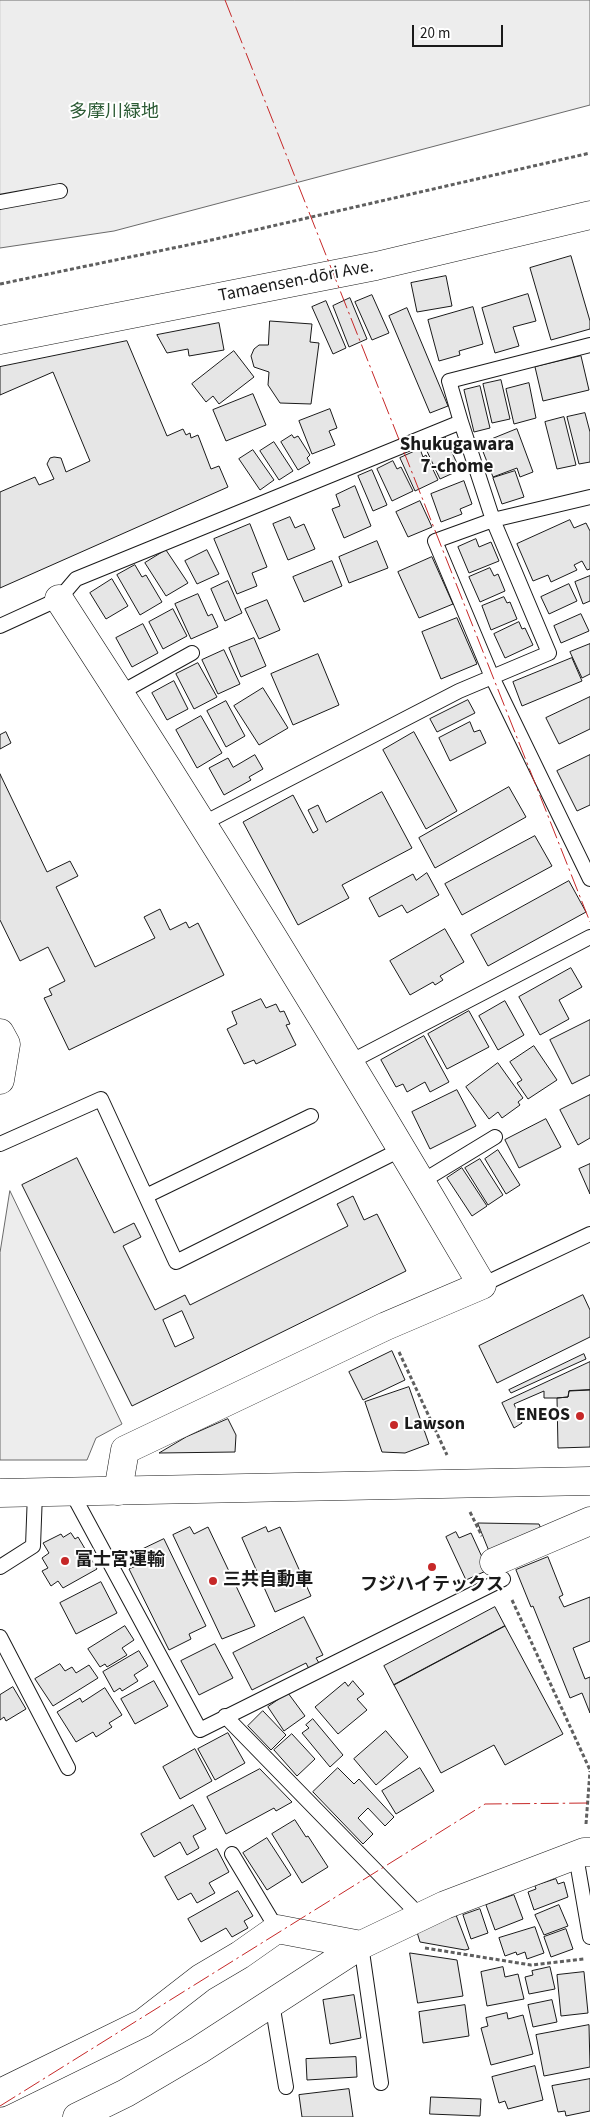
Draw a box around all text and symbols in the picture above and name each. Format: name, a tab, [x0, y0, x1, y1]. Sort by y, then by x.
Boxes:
scale bar	[415, 15, 506, 47]
text: 20 m	[420, 23, 450, 44]
park label: 多摩川緑地	[69, 102, 159, 124]
street label: Tamaensen-dōri Ave.	[217, 256, 375, 308]
district label: Shukugawara 7-chome	[400, 435, 514, 479]
place label: ENEOS	[516, 1405, 570, 1427]
marker: ENEOS	[574, 1410, 586, 1422]
place label: Lawson	[404, 1414, 465, 1436]
marker: Lawson	[388, 1419, 400, 1431]
place label: 富士宮運輸	[75, 1550, 165, 1572]
marker: 富士宮運輸	[59, 1555, 71, 1567]
marker: フジハイテックス	[426, 1561, 438, 1573]
place label: 三共自動車	[223, 1570, 313, 1592]
marker: 三共自動車	[207, 1575, 219, 1587]
place label: フジハイテックス	[360, 1575, 504, 1597]

